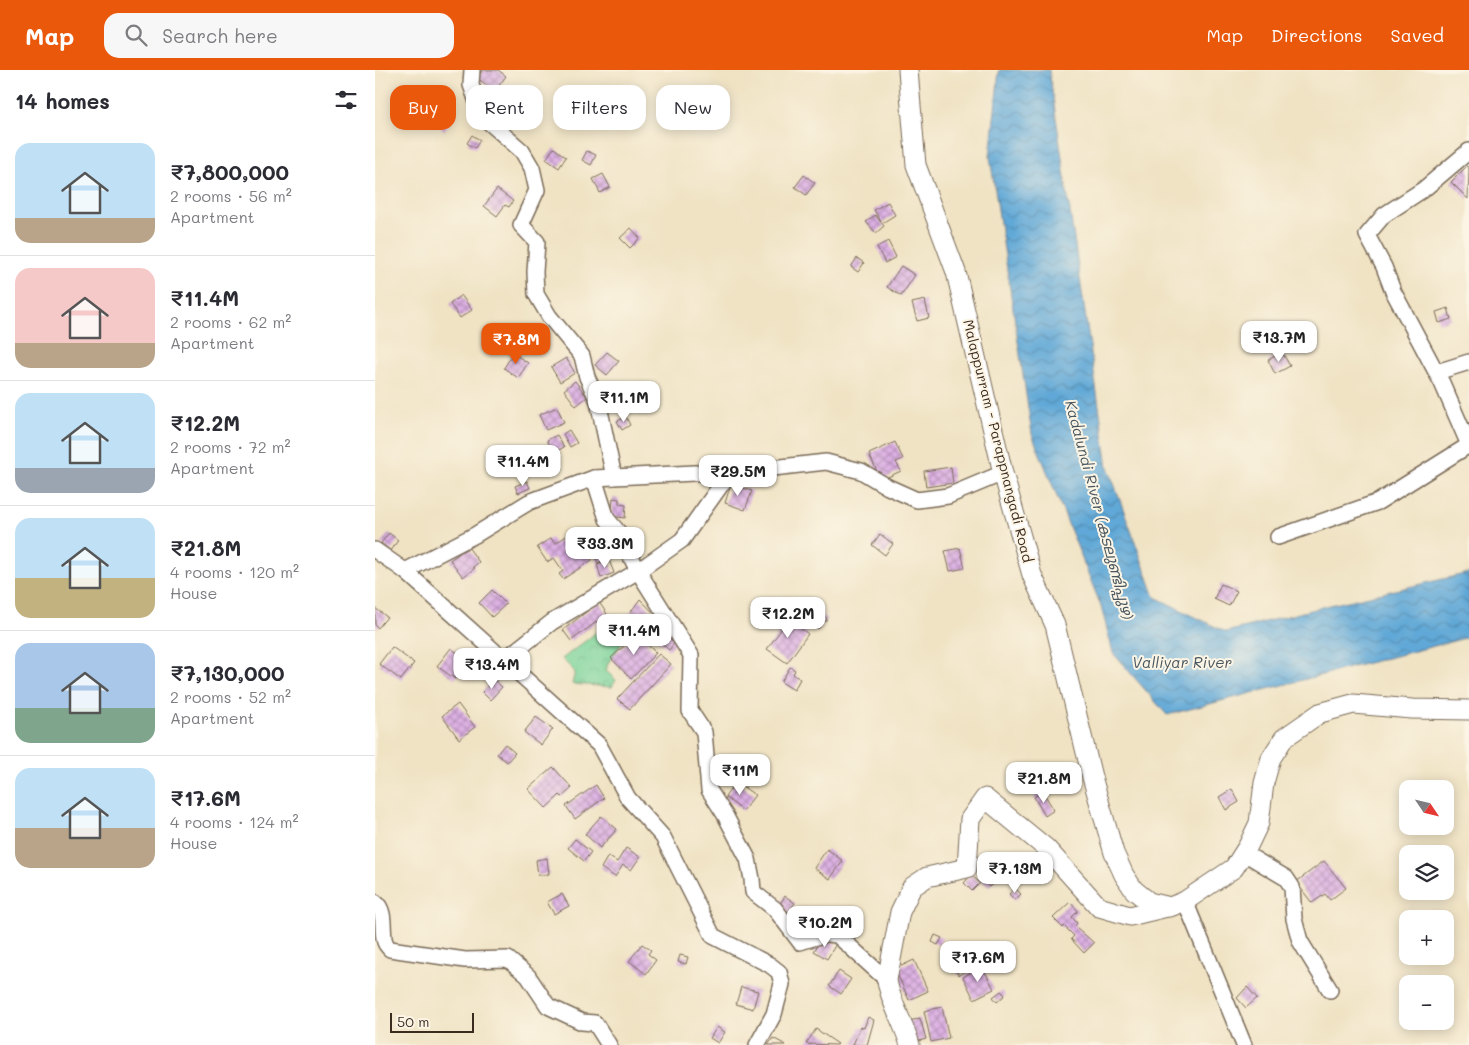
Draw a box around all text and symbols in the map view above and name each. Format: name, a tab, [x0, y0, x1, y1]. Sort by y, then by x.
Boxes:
search box	[104, 13, 454, 58]
text: Map	[25, 20, 74, 51]
icon: search	[122, 21, 150, 49]
text: Search here	[162, 23, 278, 48]
text: Map	[1206, 23, 1243, 47]
text: Directions	[1271, 23, 1363, 47]
text: Saved	[1391, 23, 1444, 47]
chip: Buy	[390, 85, 456, 130]
chip: Rent	[466, 85, 543, 130]
chip: Filters	[553, 85, 646, 130]
chip: New	[656, 85, 730, 130]
icon: filters	[332, 86, 360, 114]
text: 14 homes	[15, 87, 110, 114]
text: ₹7,800,000	[170, 158, 289, 185]
icon: home	[55, 163, 115, 223]
text: 2 rooms · 56 m²	[170, 185, 292, 206]
text: Apartment	[170, 206, 255, 227]
text: ₹11.4M	[170, 284, 239, 311]
icon: home	[55, 288, 115, 348]
text: 2 rooms · 62 m²	[170, 311, 291, 332]
street label: Malappurram - Parappnangadi Road	[959, 317, 1038, 564]
pin: ₹13.7M	[1238, 320, 1320, 363]
pin: ₹7.8M	[481, 322, 551, 365]
text: ₹13.7M	[1252, 326, 1306, 347]
text: ₹7.8M	[492, 328, 540, 349]
text: Apartment	[170, 332, 255, 353]
pin: ₹11.1M	[583, 380, 665, 423]
text: ₹11.1M	[599, 386, 649, 407]
water label: Kadalundi River (കടലുണ്ടിപ്പുഴ)	[1060, 398, 1139, 622]
text: ₹12.2M	[170, 409, 240, 436]
icon: home	[55, 413, 115, 473]
text: 2 rooms · 72 m²	[170, 436, 291, 457]
pin: ₹11.4M	[482, 444, 564, 487]
text: ₹11.4M	[497, 450, 549, 471]
pin: ₹29.5M	[697, 454, 779, 497]
text: Apartment	[170, 457, 255, 478]
text: ₹29.5M	[710, 460, 766, 481]
pin: ₹33.3M	[564, 526, 646, 569]
text: ₹33.3M	[576, 532, 634, 553]
text: ₹21.8M	[170, 534, 241, 561]
icon: home	[55, 538, 115, 598]
text: 4 rooms · 120 m²	[170, 561, 299, 582]
text: House	[170, 582, 217, 603]
pin: ₹12.2M	[747, 596, 829, 639]
text: ₹12.2M	[761, 602, 815, 623]
pin: ₹11.4M	[593, 614, 675, 656]
text: ₹11.4M	[608, 619, 660, 640]
pin: ₹13.4M	[451, 648, 533, 690]
water label: Valliyar River	[1132, 652, 1232, 672]
text: ₹13.4M	[464, 653, 520, 674]
text: ₹7,130,000	[170, 659, 284, 686]
icon: home	[55, 663, 115, 723]
text: 2 rooms · 52 m²	[170, 686, 291, 707]
text: Apartment	[170, 707, 255, 728]
pin: ₹11M	[710, 754, 770, 796]
text: ₹11M	[721, 759, 759, 780]
pin: ₹21.8M	[1003, 762, 1085, 804]
text: ₹21.8M	[1017, 767, 1071, 788]
north arrow	[1399, 780, 1454, 835]
map controls	[1399, 780, 1454, 1030]
text: ₹17.6M	[170, 784, 241, 811]
icon: home	[55, 788, 115, 848]
text: 4 rooms · 124 m²	[170, 811, 299, 832]
text: House	[170, 832, 217, 853]
button: layers	[1399, 845, 1454, 900]
pin: ₹7.13M	[974, 852, 1056, 894]
text: ₹7.13M	[988, 857, 1042, 878]
pin: ₹10.2M	[784, 906, 866, 948]
button: +	[1399, 910, 1454, 965]
text: ₹10.2M	[798, 911, 852, 932]
pin: ₹17.6M	[937, 940, 1019, 983]
text: ₹17.6M	[951, 946, 1005, 967]
button: −	[1399, 975, 1454, 1030]
scale bar	[390, 1010, 474, 1033]
text: 50 m	[397, 1012, 429, 1031]

